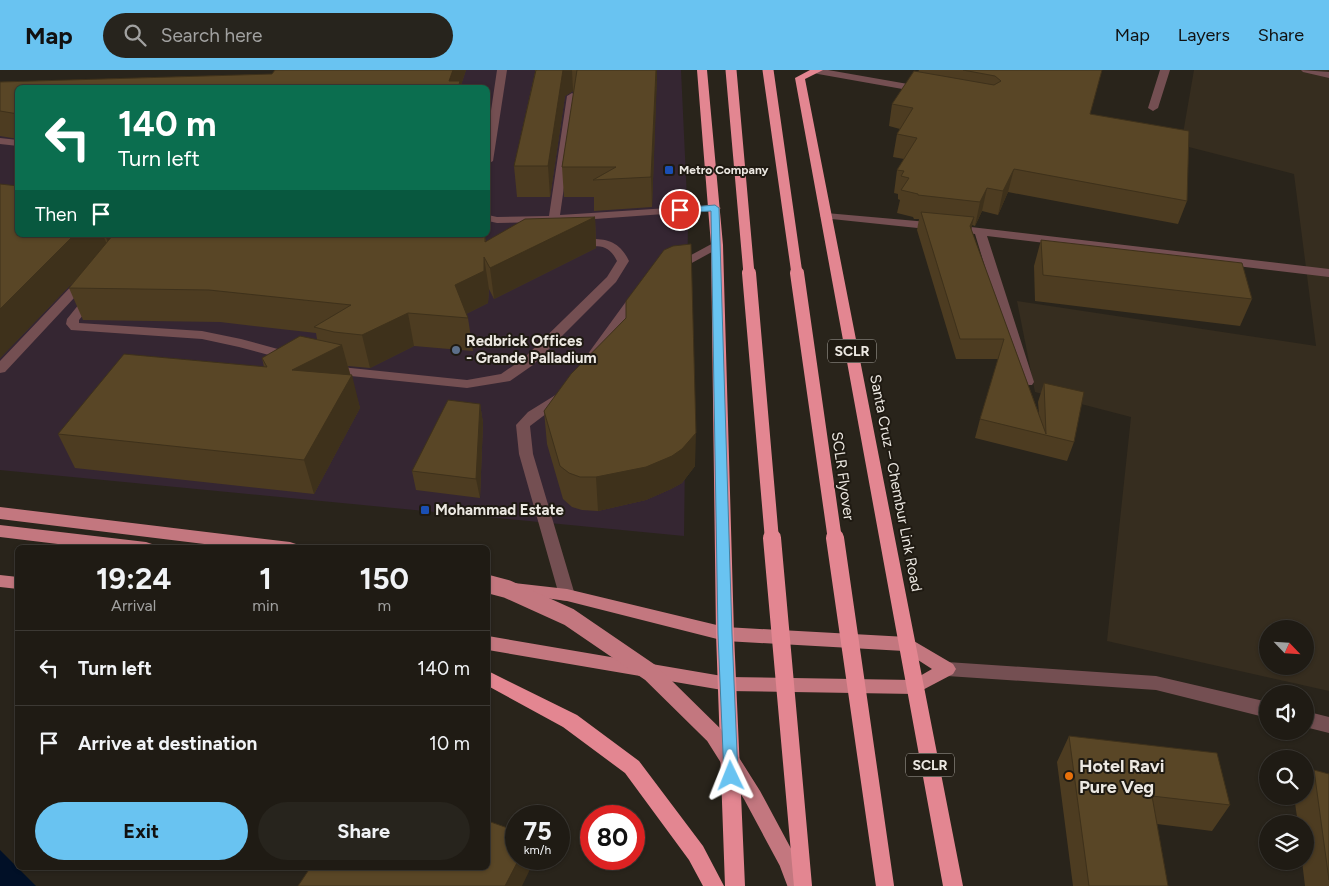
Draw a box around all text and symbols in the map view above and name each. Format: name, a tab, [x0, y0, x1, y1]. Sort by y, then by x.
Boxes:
search box	[103, 13, 453, 58]
text: Map	[25, 21, 73, 50]
icon: search	[121, 21, 149, 49]
text: Search here	[161, 24, 262, 47]
text: Map	[1115, 24, 1150, 46]
text: Layers	[1178, 24, 1230, 46]
text: Share	[1258, 24, 1304, 46]
text: 140 m	[118, 103, 216, 145]
icon: left	[35, 105, 100, 170]
text: Turn left	[118, 145, 200, 172]
place label: Metro Company	[679, 163, 769, 177]
marker: Metro Company	[663, 164, 675, 176]
pin	[659, 189, 701, 231]
icon: arrive	[666, 196, 694, 224]
icon: arrive	[87, 200, 115, 228]
text: Then	[35, 203, 77, 226]
place label: Redbrick Offices - Grande Palladium	[466, 332, 597, 367]
road number: SCLR	[828, 340, 876, 362]
marker: Redbrick Offices - Grande Palladium	[450, 344, 462, 356]
street label: Santa Cruz – Chembur Link Road	[866, 373, 926, 593]
street label: SCLR Flyover	[828, 430, 858, 522]
place label: Mohammad Estate	[435, 501, 564, 519]
marker: Mohammad Estate	[419, 504, 431, 516]
text: 19:24	[96, 560, 171, 597]
text: 1	[259, 560, 272, 597]
text: 150	[360, 560, 409, 597]
text: Arrival	[111, 596, 156, 615]
text: min	[252, 596, 279, 615]
text: m	[377, 596, 391, 615]
north arrow	[1259, 620, 1314, 675]
map controls	[1259, 620, 1314, 870]
icon: left	[35, 654, 63, 682]
text: Turn left	[78, 657, 152, 680]
text: 140 m	[417, 657, 470, 680]
button: sound	[1259, 685, 1314, 740]
icon: arrive	[35, 729, 63, 757]
text: Arrive at destination	[78, 732, 257, 755]
text: 10 m	[429, 732, 470, 755]
position arrow	[704, 749, 756, 801]
button: search	[1259, 750, 1314, 805]
road number: SCLR	[906, 754, 954, 776]
place label: Hotel Ravi Pure Veg	[1079, 755, 1164, 798]
marker: Hotel Ravi Pure Veg	[1063, 770, 1075, 782]
button: Exit	[35, 802, 248, 860]
button: Share	[258, 802, 470, 860]
speed limit sign: 80	[580, 805, 645, 870]
button: layers	[1259, 815, 1314, 870]
text: 75	[523, 816, 552, 846]
text: km/h	[524, 843, 551, 857]

